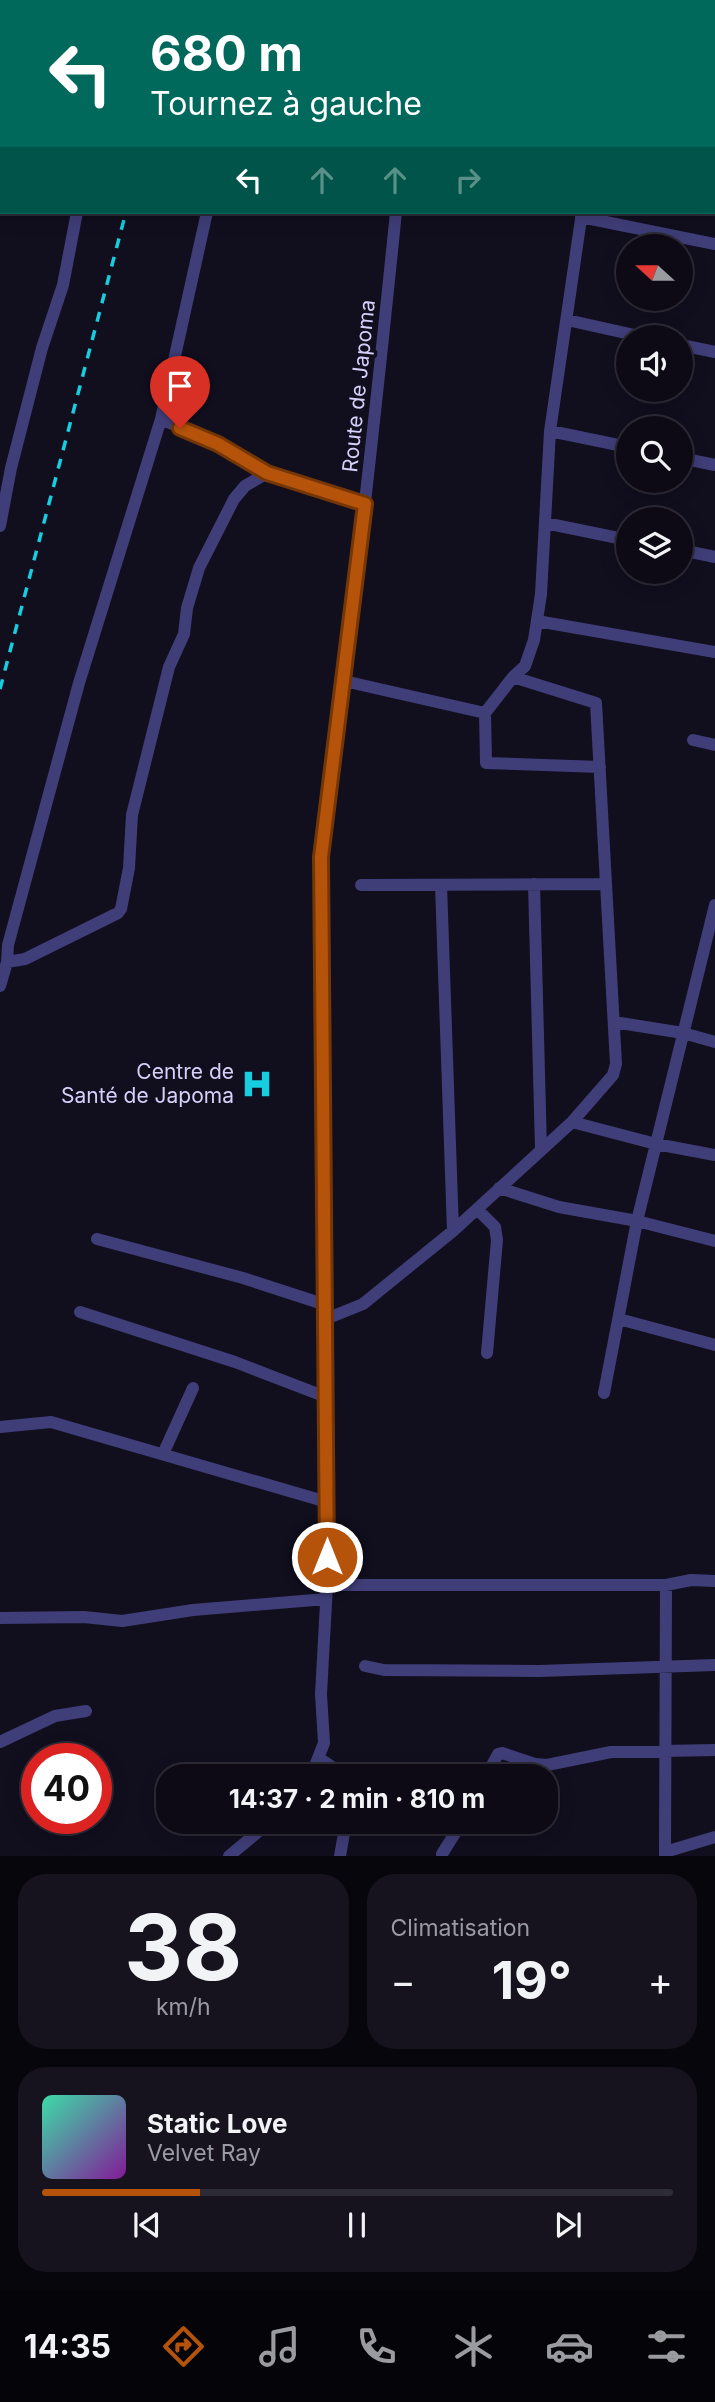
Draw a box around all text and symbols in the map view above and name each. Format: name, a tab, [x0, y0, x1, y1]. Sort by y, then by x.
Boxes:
text: 680 m	[150, 24, 303, 83]
icon: left	[35, 28, 126, 119]
text: Tournez à gauche	[150, 84, 422, 123]
icon: left	[230, 161, 268, 199]
icon: ahead	[303, 161, 341, 199]
icon: ahead	[376, 161, 414, 199]
icon: right	[449, 161, 487, 199]
north arrow	[616, 234, 693, 312]
map controls	[616, 234, 693, 584]
street label: Route de Japoma	[337, 298, 380, 474]
button: sound	[616, 325, 693, 402]
pin	[150, 356, 210, 428]
icon: arrive	[161, 367, 199, 405]
button: search	[616, 416, 693, 493]
button: layers	[616, 507, 693, 584]
place label: Centre de Santé de Japoma	[61, 1059, 234, 1108]
hospital icon: Centre de Santé de Japoma	[240, 1067, 274, 1101]
position arrow	[290, 1520, 364, 1594]
speed limit sign: 40	[21, 1743, 112, 1834]
text: 14:37 · 2 min · 810 m	[229, 1783, 485, 1814]
text: 38	[124, 1892, 242, 2002]
text: Climatisation	[391, 1914, 530, 1942]
text: 19°	[492, 1949, 572, 2012]
text: −	[391, 1958, 416, 2004]
text: +	[648, 1958, 673, 2004]
text: km/h	[156, 1993, 211, 2021]
text: Static Love	[147, 2108, 288, 2139]
text: Velvet Ray	[147, 2139, 261, 2167]
icon: previous	[128, 2206, 166, 2244]
icon: pause	[338, 2206, 376, 2244]
icon: next	[549, 2206, 587, 2244]
icon: directions	[159, 2322, 208, 2371]
icon: music	[255, 2322, 304, 2371]
icon: phone	[352, 2322, 401, 2371]
icon: climate	[449, 2322, 498, 2371]
icon: car	[545, 2322, 594, 2371]
icon: filters	[642, 2322, 691, 2371]
text: 14:35	[24, 2327, 111, 2366]

